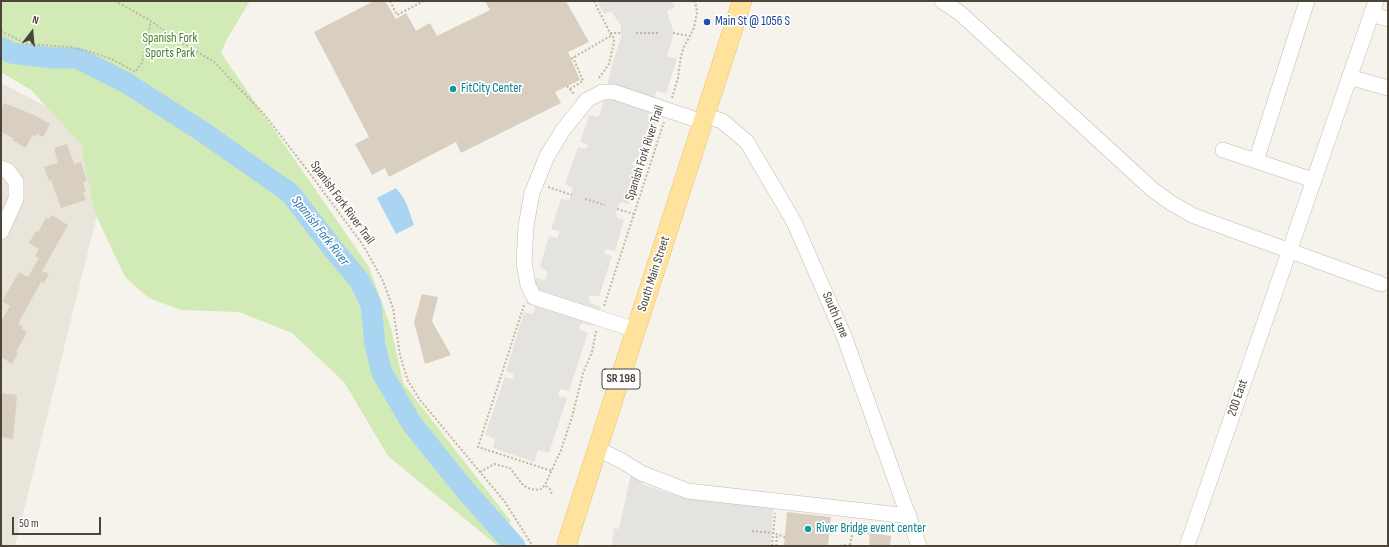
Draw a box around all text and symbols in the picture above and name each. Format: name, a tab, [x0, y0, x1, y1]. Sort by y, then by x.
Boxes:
north arrow	[12, 12, 52, 52]
text: N	[31, 13, 40, 27]
place label: Main St @ 1056 S	[715, 14, 790, 30]
marker: Main St @ 1056 S	[702, 17, 712, 27]
park label: Spanish Fork Sports Park	[142, 31, 198, 62]
place label: FitCity Center	[461, 81, 522, 97]
marker: FitCity Center	[448, 84, 458, 94]
street label: Spanish Fork River Trail	[622, 103, 668, 203]
street label: Spanish Fork River Trail	[307, 158, 377, 248]
water label: Spanish Fork River	[288, 193, 352, 269]
street label: South Main Street	[634, 234, 674, 314]
street label: South Lane	[818, 290, 852, 340]
road number: SR 198	[602, 369, 640, 389]
street label: 200 East	[1224, 378, 1252, 418]
scale bar	[14, 509, 103, 535]
text: 50 m	[19, 516, 39, 531]
place label: River Bridge event center	[816, 521, 926, 537]
marker: River Bridge event center	[803, 524, 813, 534]

